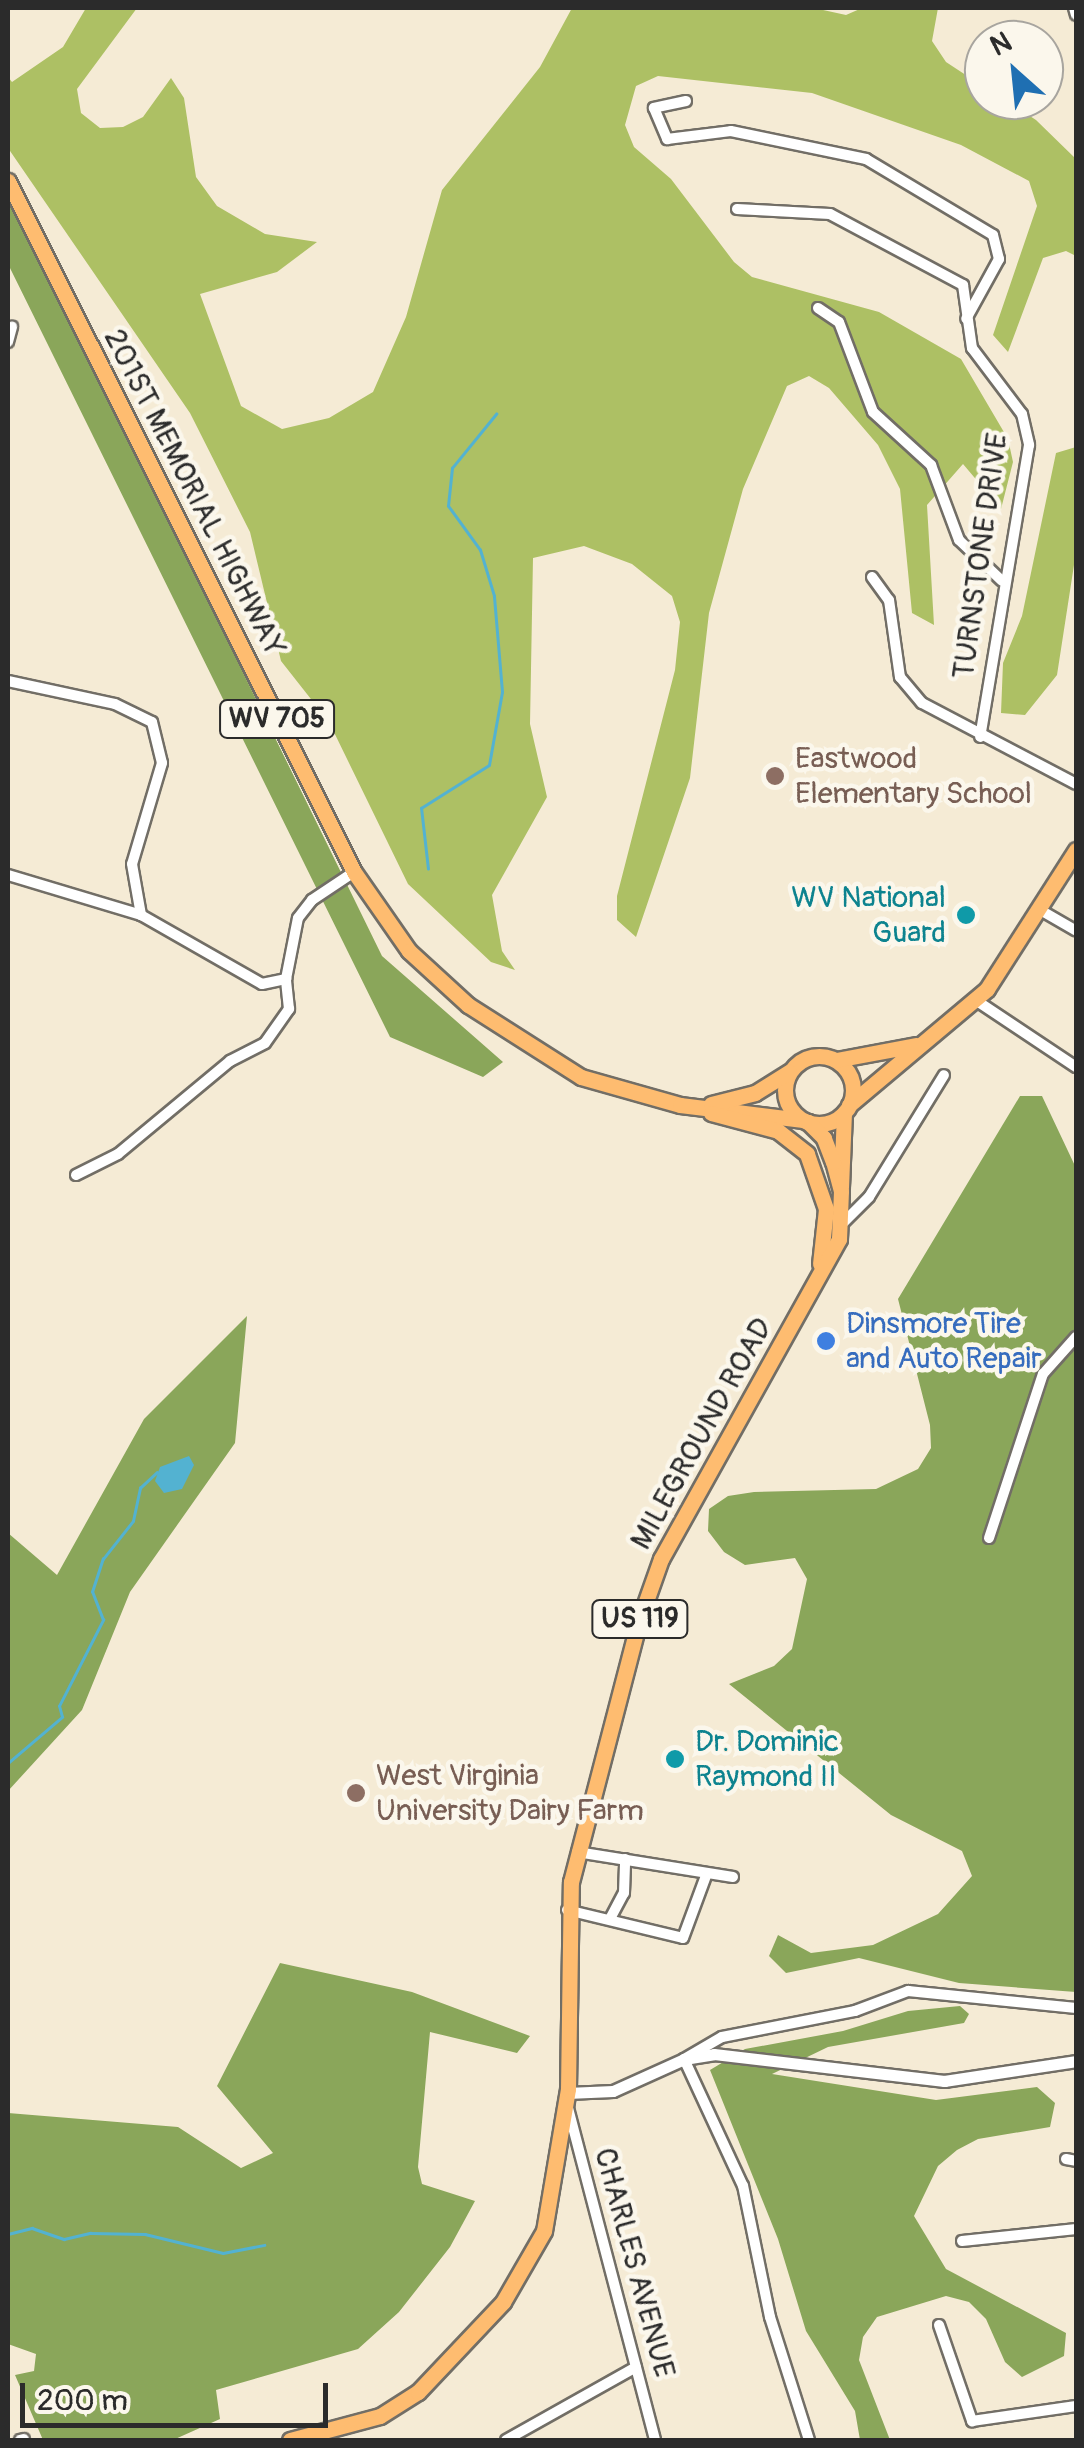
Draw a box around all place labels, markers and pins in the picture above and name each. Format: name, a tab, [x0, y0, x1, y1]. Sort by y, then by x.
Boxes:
place label: Eastwood Elementary School	[795, 741, 1032, 812]
marker: Eastwood Elementary School	[764, 765, 786, 787]
place label: WV National Guard	[791, 880, 946, 950]
marker: WV National Guard	[955, 904, 977, 926]
place label: Dinsmore Tire and Auto Repair	[846, 1306, 1042, 1376]
marker: Dinsmore Tire and Auto Repair	[815, 1330, 837, 1352]
place label: Dr. Dominic Raymond II	[695, 1724, 839, 1794]
marker: Dr. Dominic Raymond II	[664, 1748, 686, 1770]
place label: West Virginia University Dairy Farm	[376, 1758, 644, 1828]
marker: West Virginia University Dairy Farm	[345, 1782, 367, 1804]

